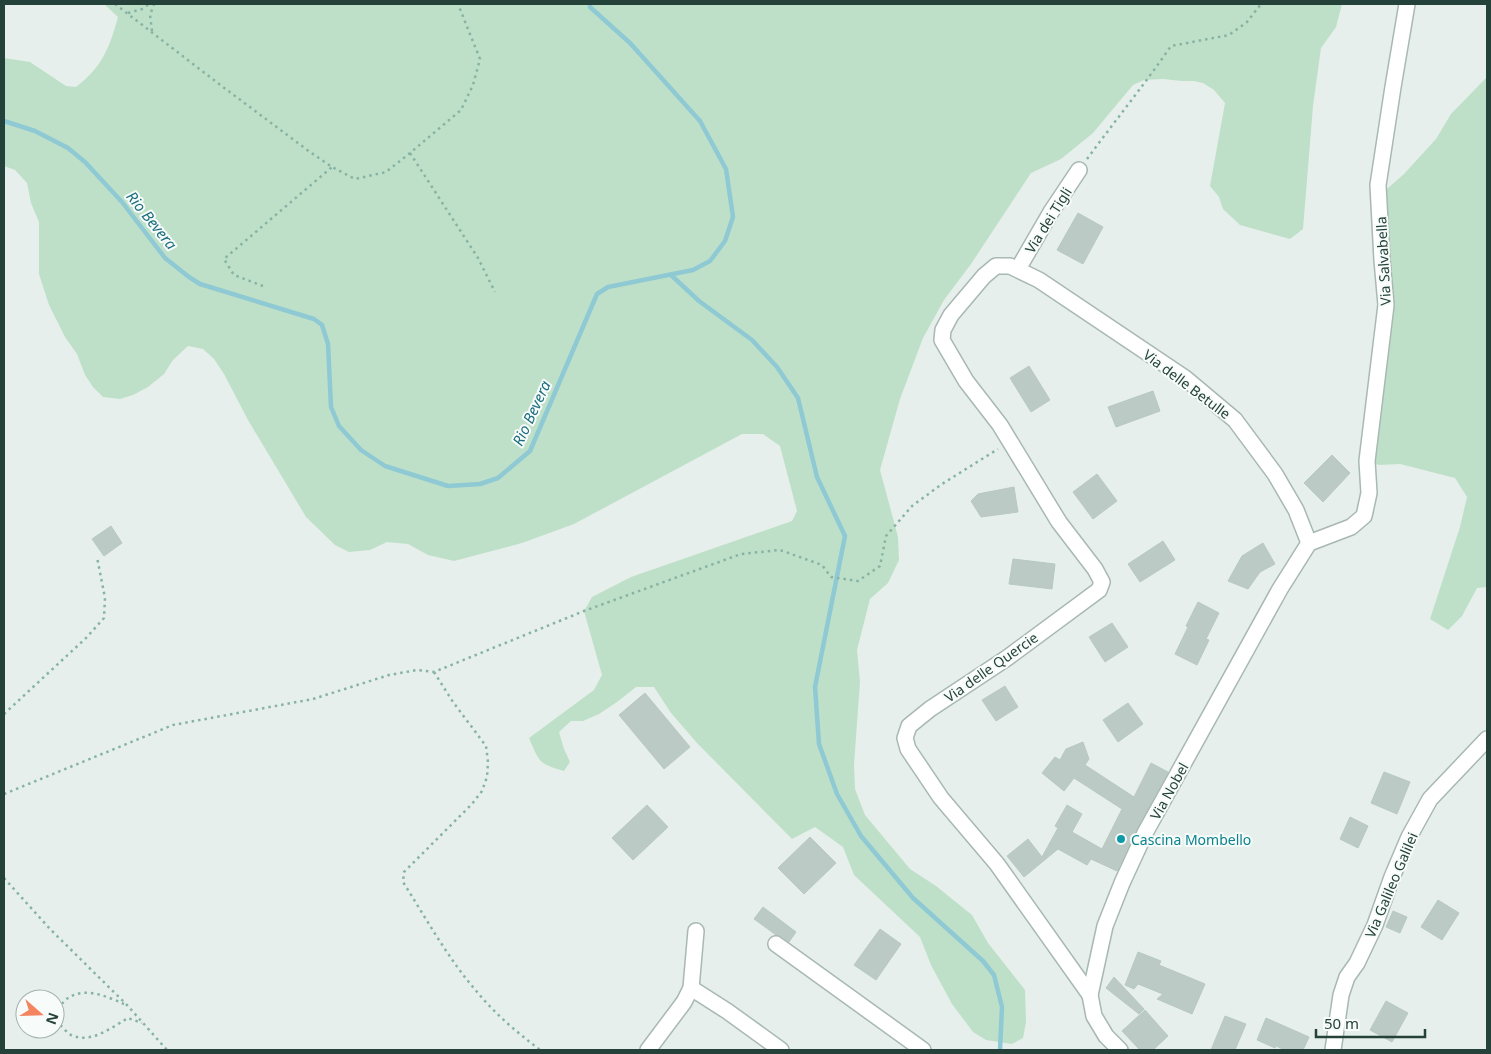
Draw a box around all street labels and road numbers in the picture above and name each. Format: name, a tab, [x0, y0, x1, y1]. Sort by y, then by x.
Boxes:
street label: Via dei Tigli	[1020, 183, 1076, 257]
street label: Via Salvabella	[1371, 216, 1395, 306]
street label: Via delle Betulle	[1140, 345, 1235, 423]
street label: Via delle Quercie	[941, 628, 1042, 706]
street label: Via Nobel	[1145, 759, 1193, 823]
street label: Via Galileo Galilei	[1360, 829, 1422, 941]

